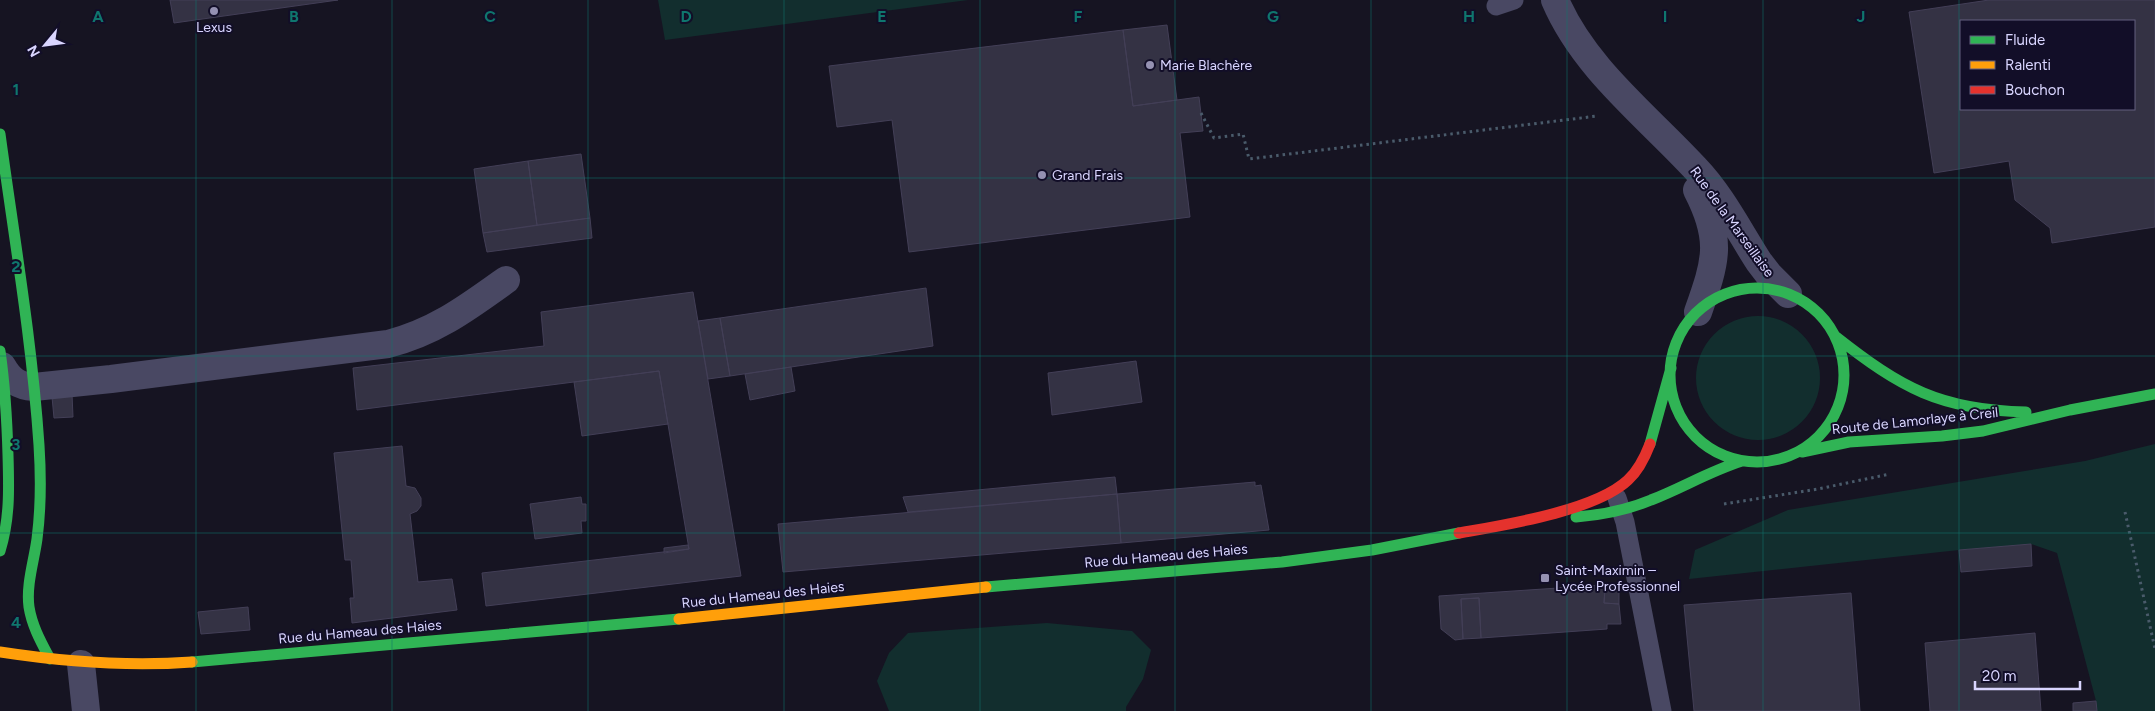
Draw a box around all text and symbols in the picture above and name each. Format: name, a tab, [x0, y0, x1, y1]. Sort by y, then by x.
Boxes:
marker: Lexus	[208, 5, 220, 17]
text: A	[92, 7, 104, 26]
text: B	[289, 7, 299, 26]
text: C	[484, 7, 496, 26]
text: D	[680, 7, 692, 26]
text: E	[877, 7, 887, 26]
text: F	[1074, 7, 1083, 26]
text: G	[1267, 7, 1279, 26]
text: H	[1463, 7, 1475, 26]
text: I	[1663, 7, 1667, 26]
text: J	[1857, 7, 1865, 26]
place label: Lexus	[196, 19, 232, 36]
north arrow	[20, 20, 70, 70]
legend	[1960, 20, 2135, 110]
text: Fluide	[2005, 31, 2045, 49]
text: N	[24, 42, 44, 60]
text: Ralenti	[2005, 56, 2051, 74]
place label: Marie Blachère	[1160, 57, 1253, 74]
marker: Marie Blachère	[1144, 59, 1156, 71]
text: 1	[13, 80, 19, 99]
text: Bouchon	[2005, 81, 2065, 99]
street label: Rue de la Marseillaise	[1686, 163, 1778, 281]
place label: Grand Frais	[1052, 167, 1123, 184]
marker: Grand Frais	[1036, 169, 1048, 181]
text: 2	[11, 257, 21, 276]
street label: Route de Lamorlaye à Creil	[1831, 404, 1999, 438]
text: 3	[12, 435, 21, 454]
street label: Rue du Hameau des Haies	[1084, 540, 1248, 572]
place label: Saint-Maximin – Lycée Professionnel	[1555, 562, 1680, 595]
marker: Saint-Maximin – Lycée Professionnel	[1539, 572, 1551, 584]
street label: Rue du Hameau des Haies	[681, 578, 845, 612]
text: 4	[11, 613, 21, 632]
street label: Rue du Hameau des Haies	[278, 616, 442, 648]
scale bar	[1975, 658, 2080, 690]
text: 20 m	[1982, 667, 2016, 685]

